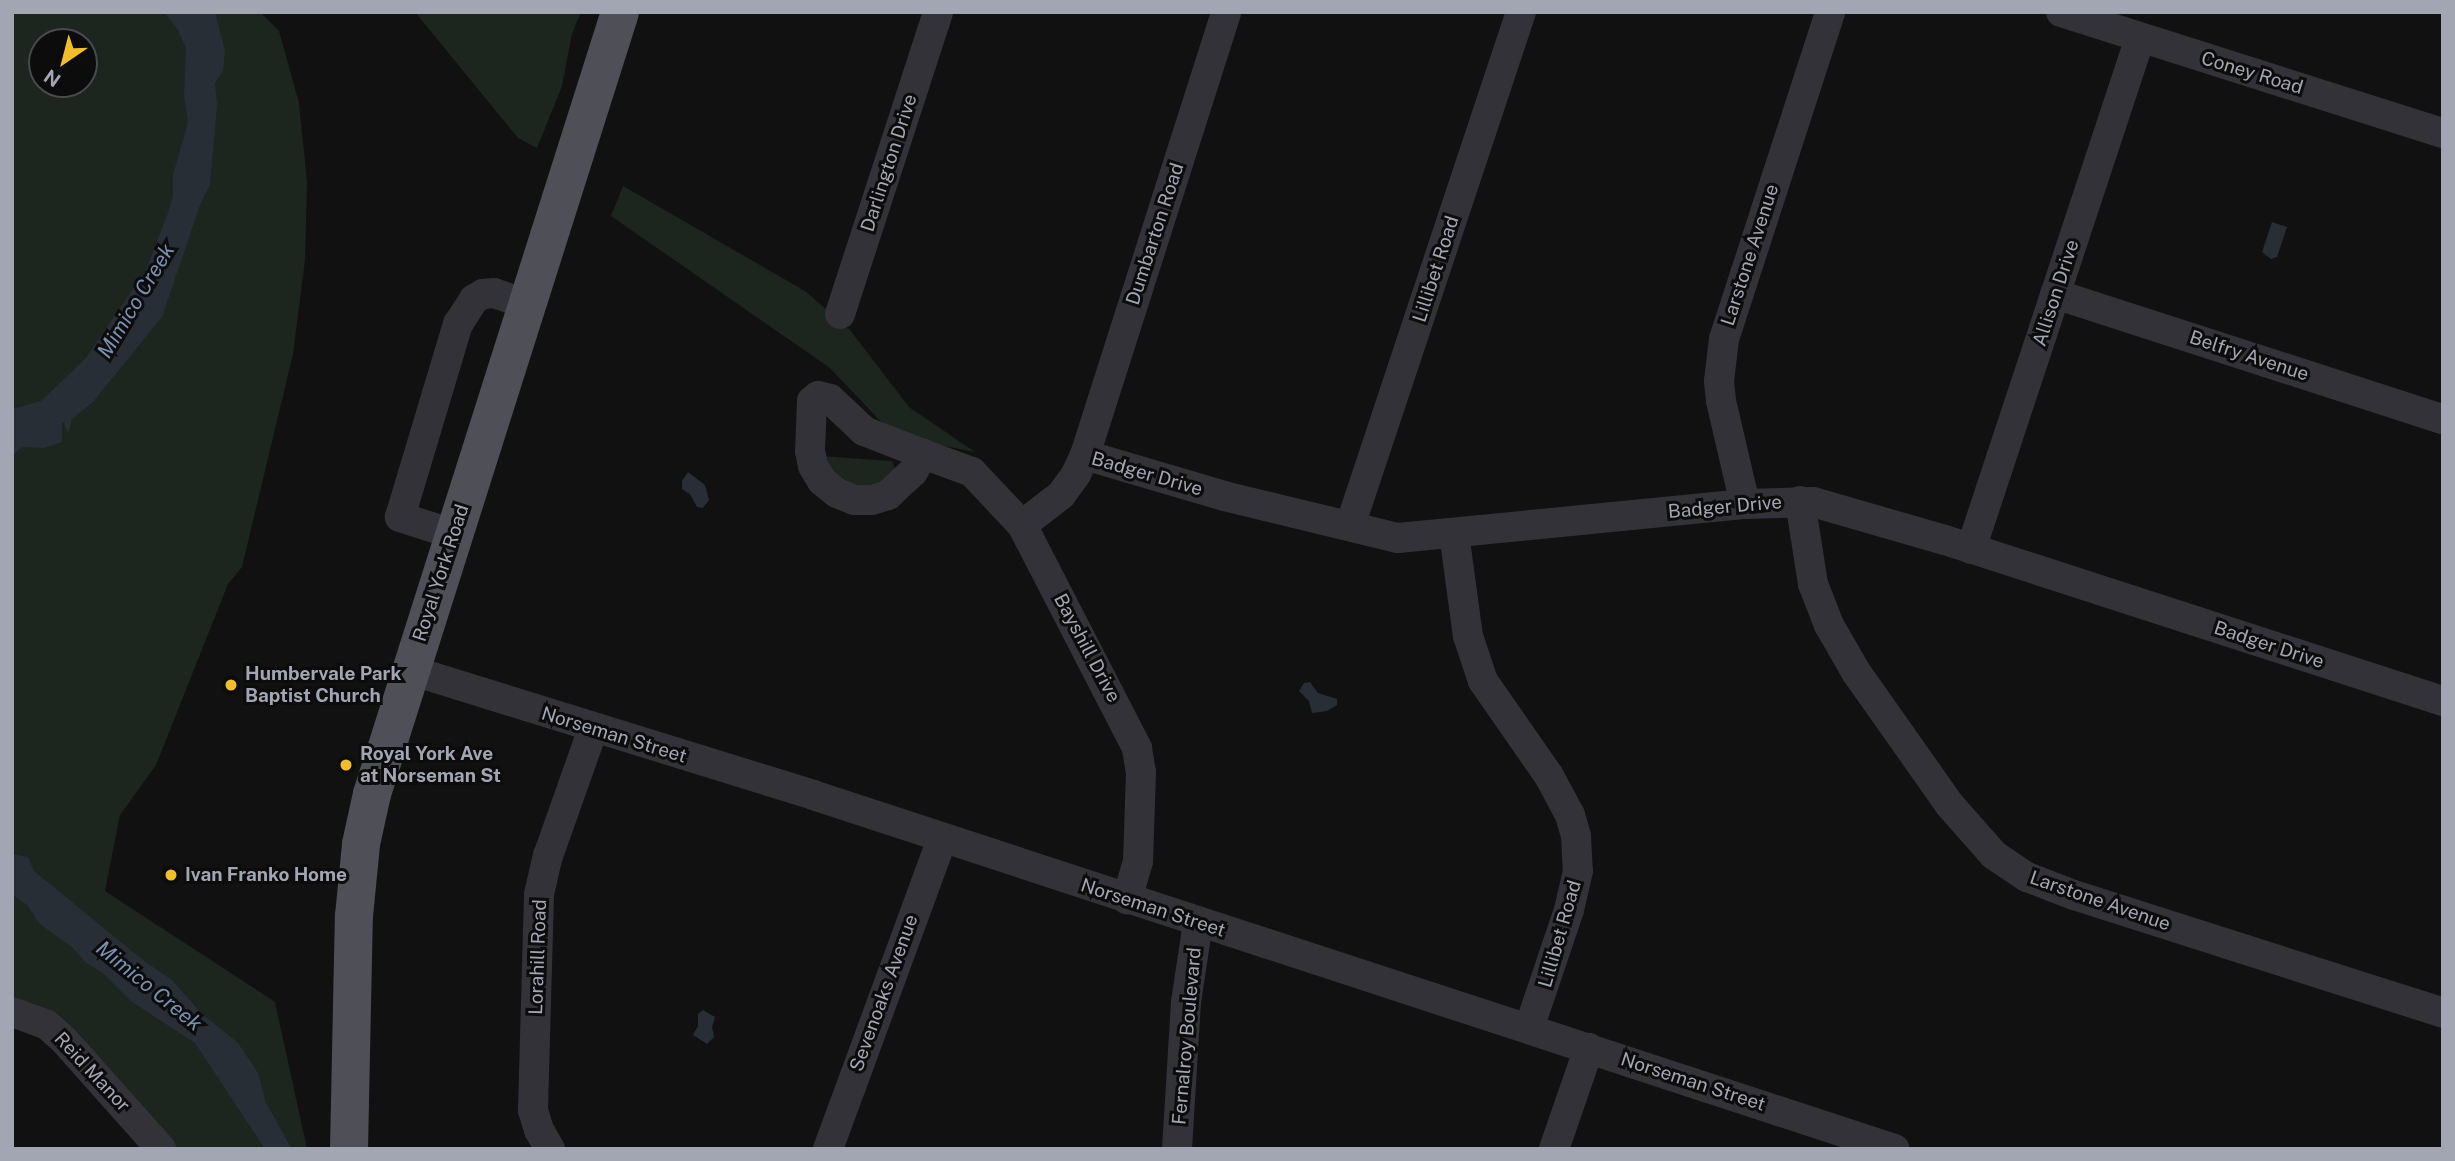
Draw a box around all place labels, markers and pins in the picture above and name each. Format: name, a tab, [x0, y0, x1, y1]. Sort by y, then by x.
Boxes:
place label: Humbervale Park Baptist Church	[245, 663, 402, 707]
marker: Humbervale Park Baptist Church	[223, 677, 239, 693]
place label: Royal York Ave at Norseman St	[360, 743, 501, 787]
marker: Royal York Ave at Norseman St	[338, 757, 354, 773]
place label: Ivan Franko Home	[185, 864, 347, 886]
marker: Ivan Franko Home	[163, 867, 179, 883]

